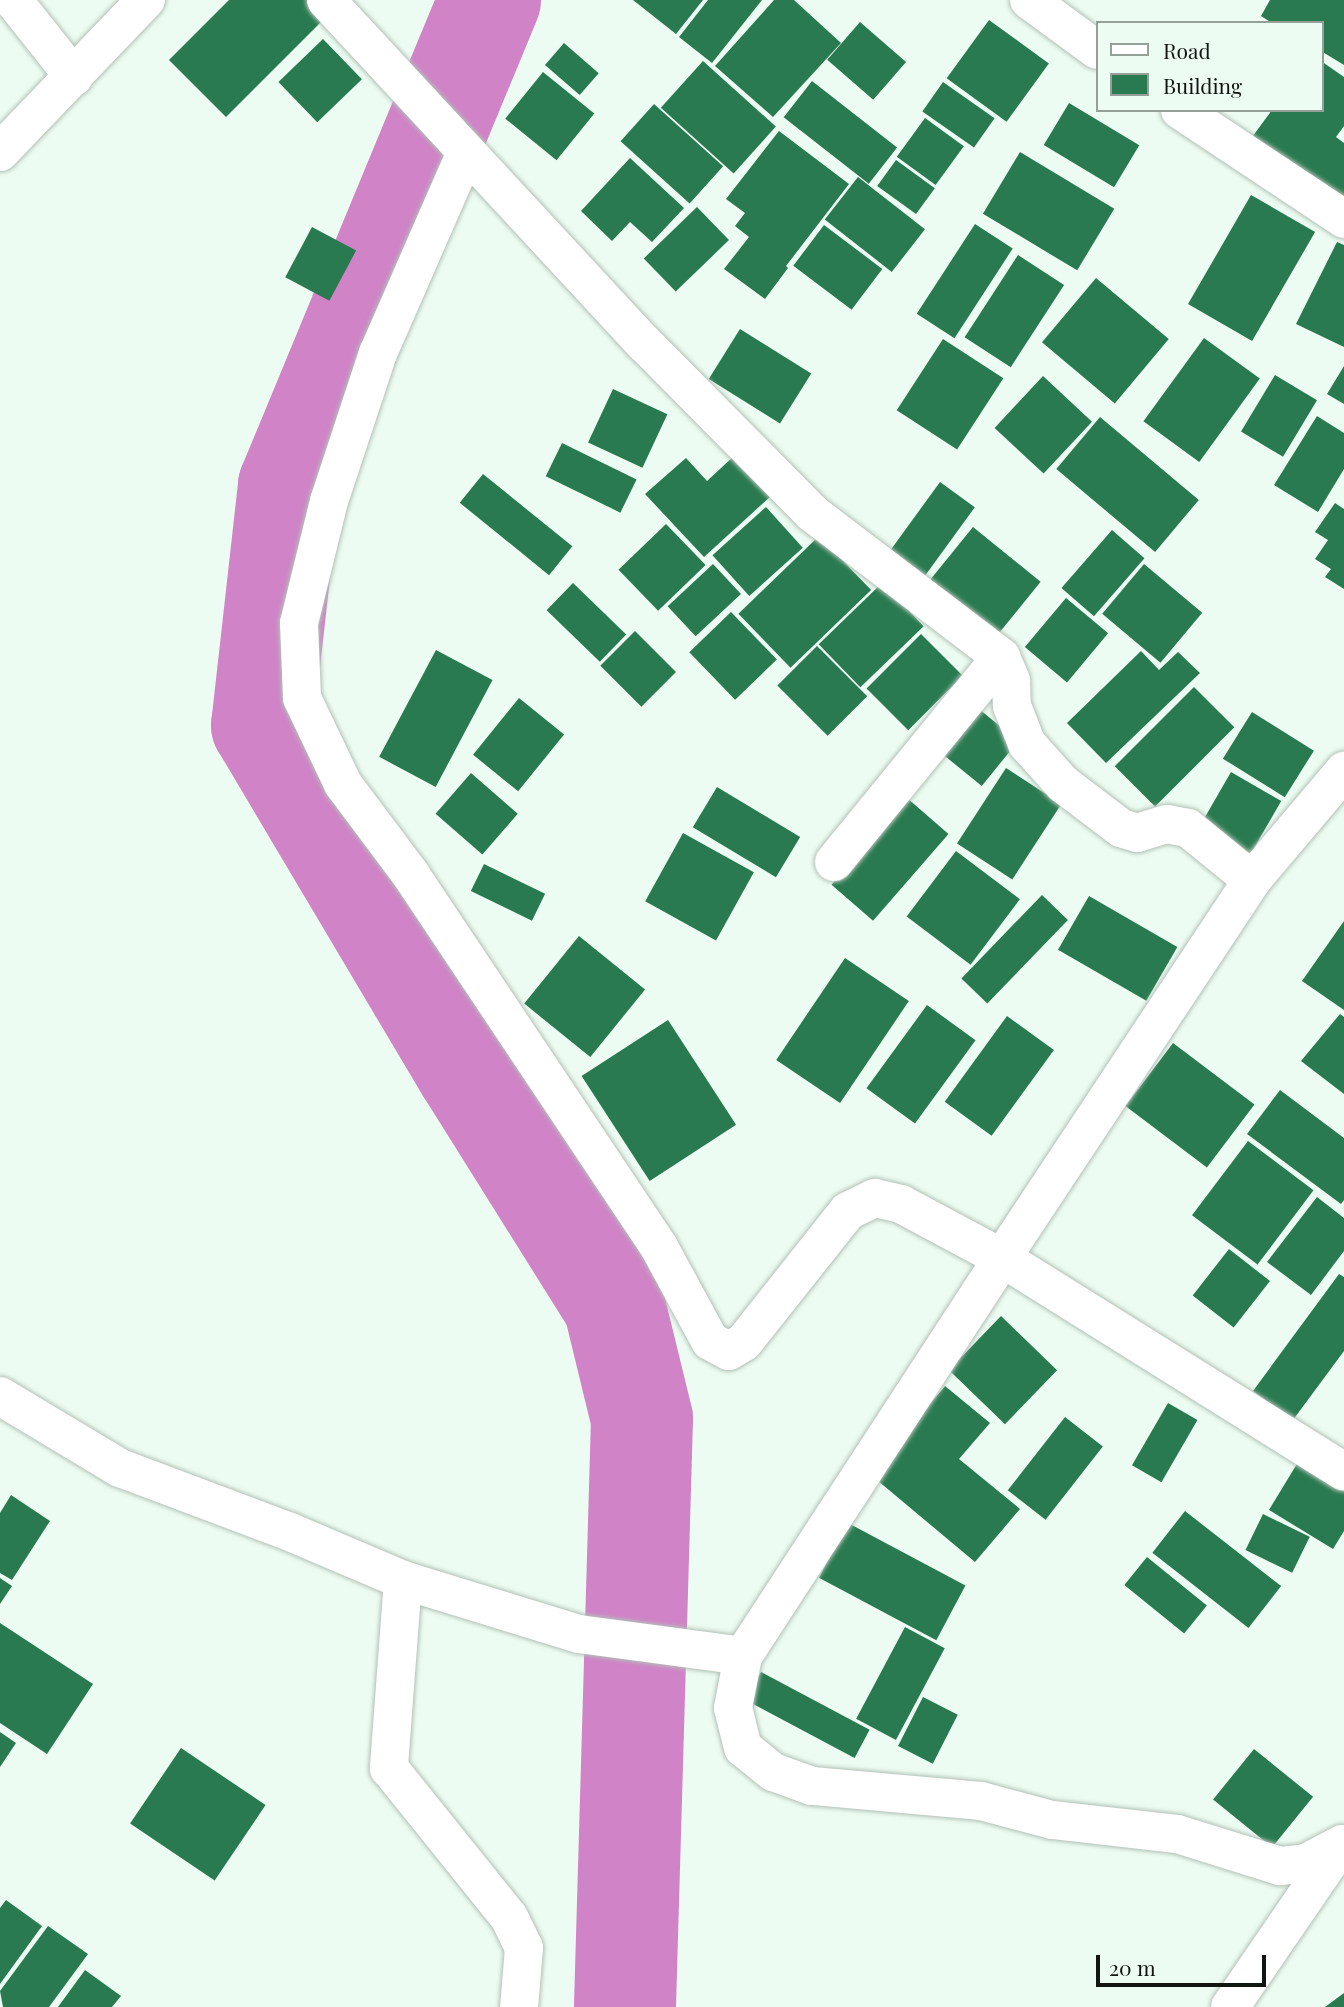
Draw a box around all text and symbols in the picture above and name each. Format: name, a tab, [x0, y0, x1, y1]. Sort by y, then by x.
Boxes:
legend	[1096, 21, 1323, 112]
text: Road	[1163, 36, 1211, 64]
text: Building	[1163, 71, 1242, 99]
scale bar	[1099, 1940, 1269, 1984]
text: 20 m	[1109, 1953, 1156, 1981]

